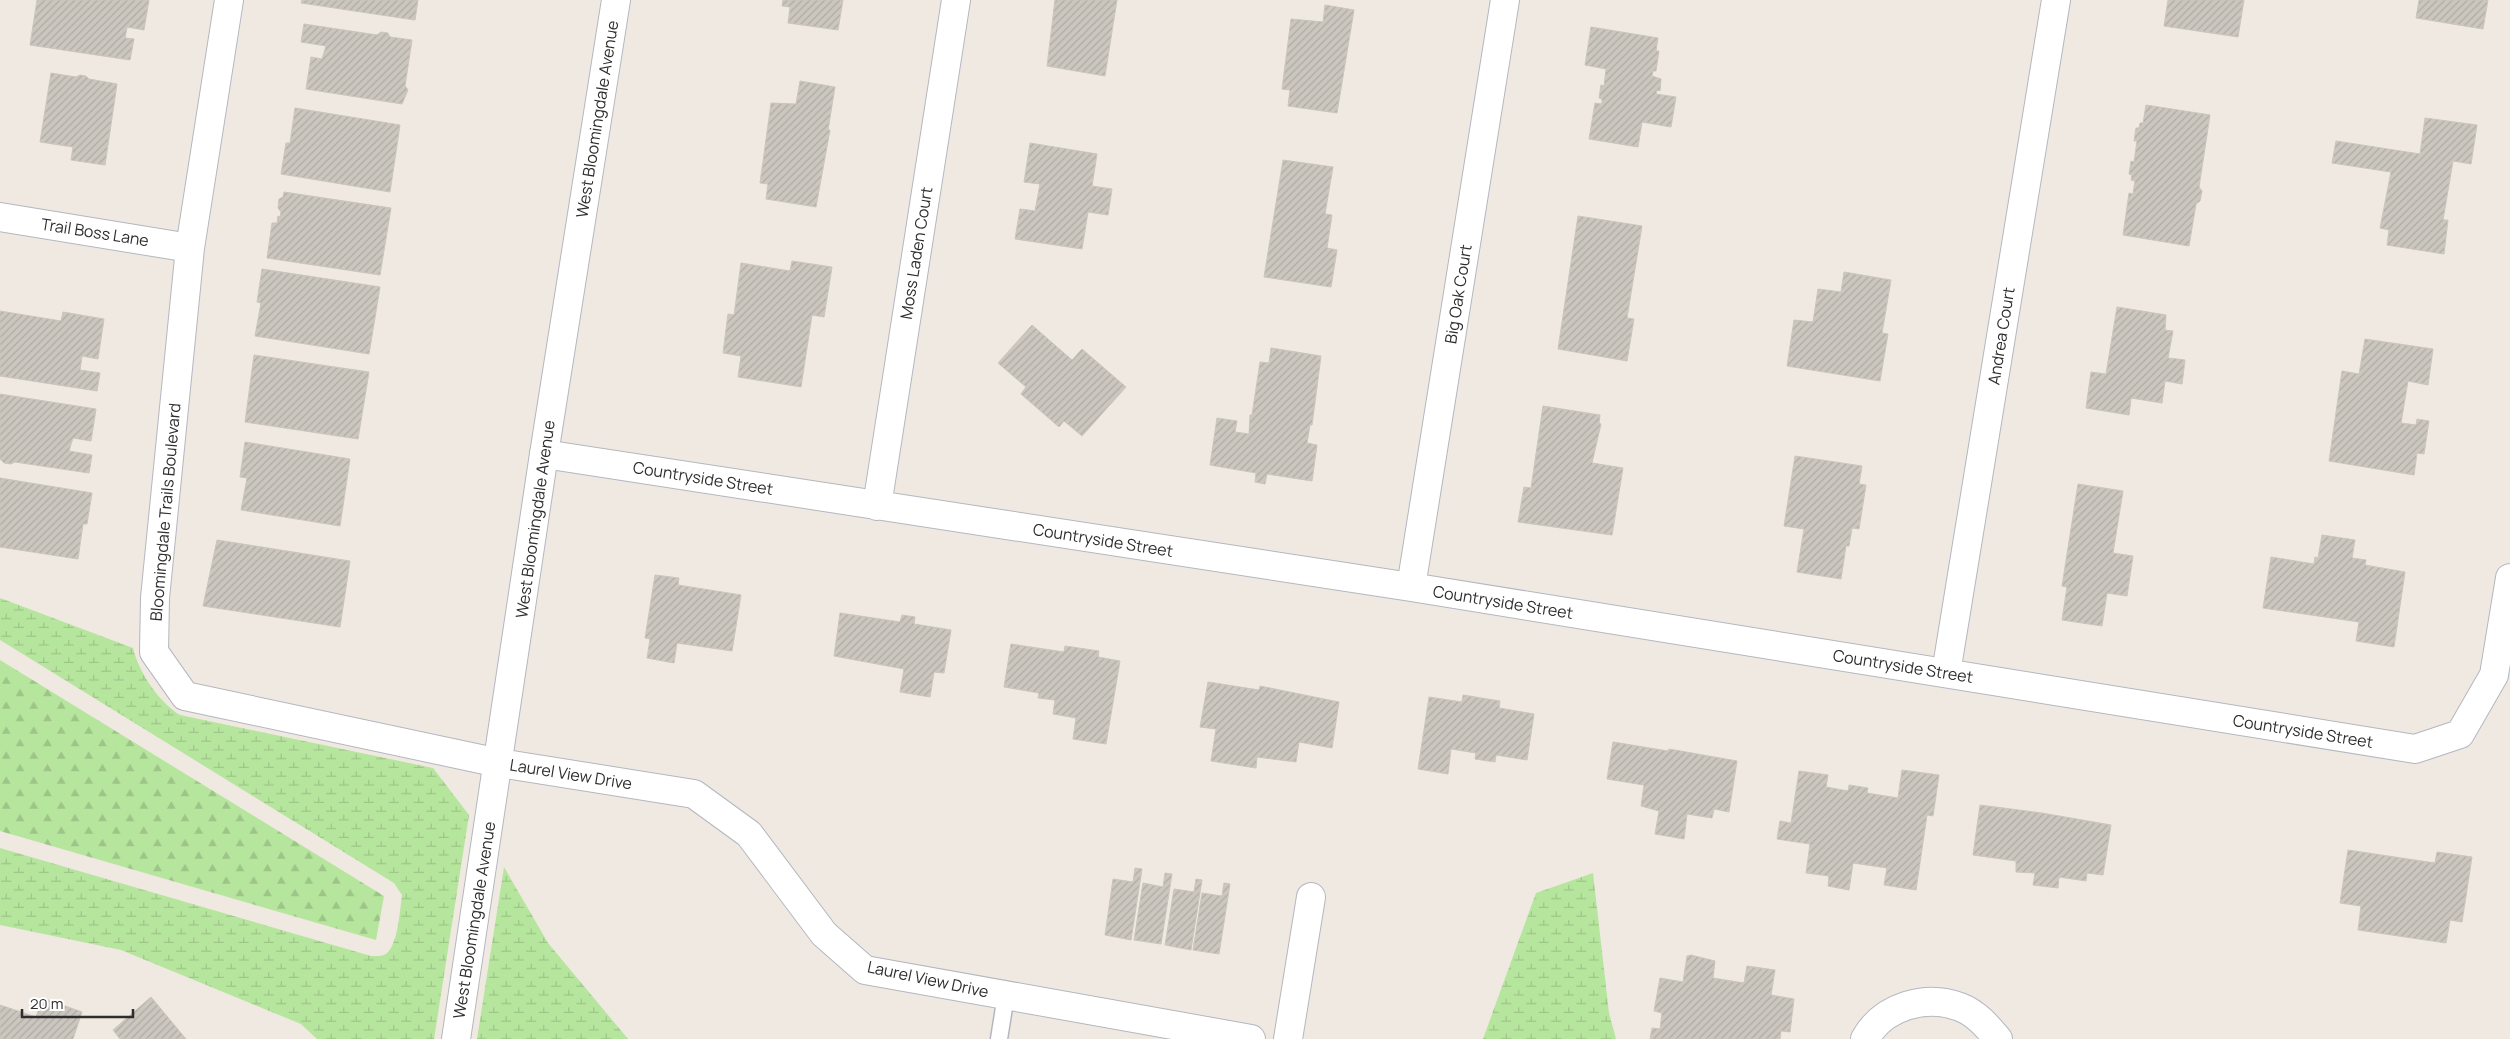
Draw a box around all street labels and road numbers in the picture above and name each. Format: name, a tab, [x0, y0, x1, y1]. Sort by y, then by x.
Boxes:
street label: West Bloomingdale Avenue	[571, 19, 623, 219]
street label: Moss Laden Court	[895, 185, 937, 321]
street label: Trail Boss Lane	[40, 213, 150, 251]
street label: Big Oak Court	[1439, 243, 1477, 345]
street label: Andrea Court	[1982, 286, 2020, 386]
street label: Bloomingdale Trails Boulevard	[145, 402, 185, 622]
street label: West Bloomingdale Avenue	[510, 419, 560, 619]
street label: Countryside Street	[631, 456, 775, 500]
street label: Countryside Street	[1031, 518, 1175, 562]
street label: Countryside Street	[1431, 580, 1575, 624]
street label: Countryside Street	[1831, 644, 1975, 688]
street label: Countryside Street	[2231, 709, 2375, 753]
street label: Laurel View Drive	[508, 753, 634, 795]
street label: West Bloomingdale Avenue	[448, 820, 500, 1020]
street label: Laurel View Drive	[865, 955, 991, 1003]

